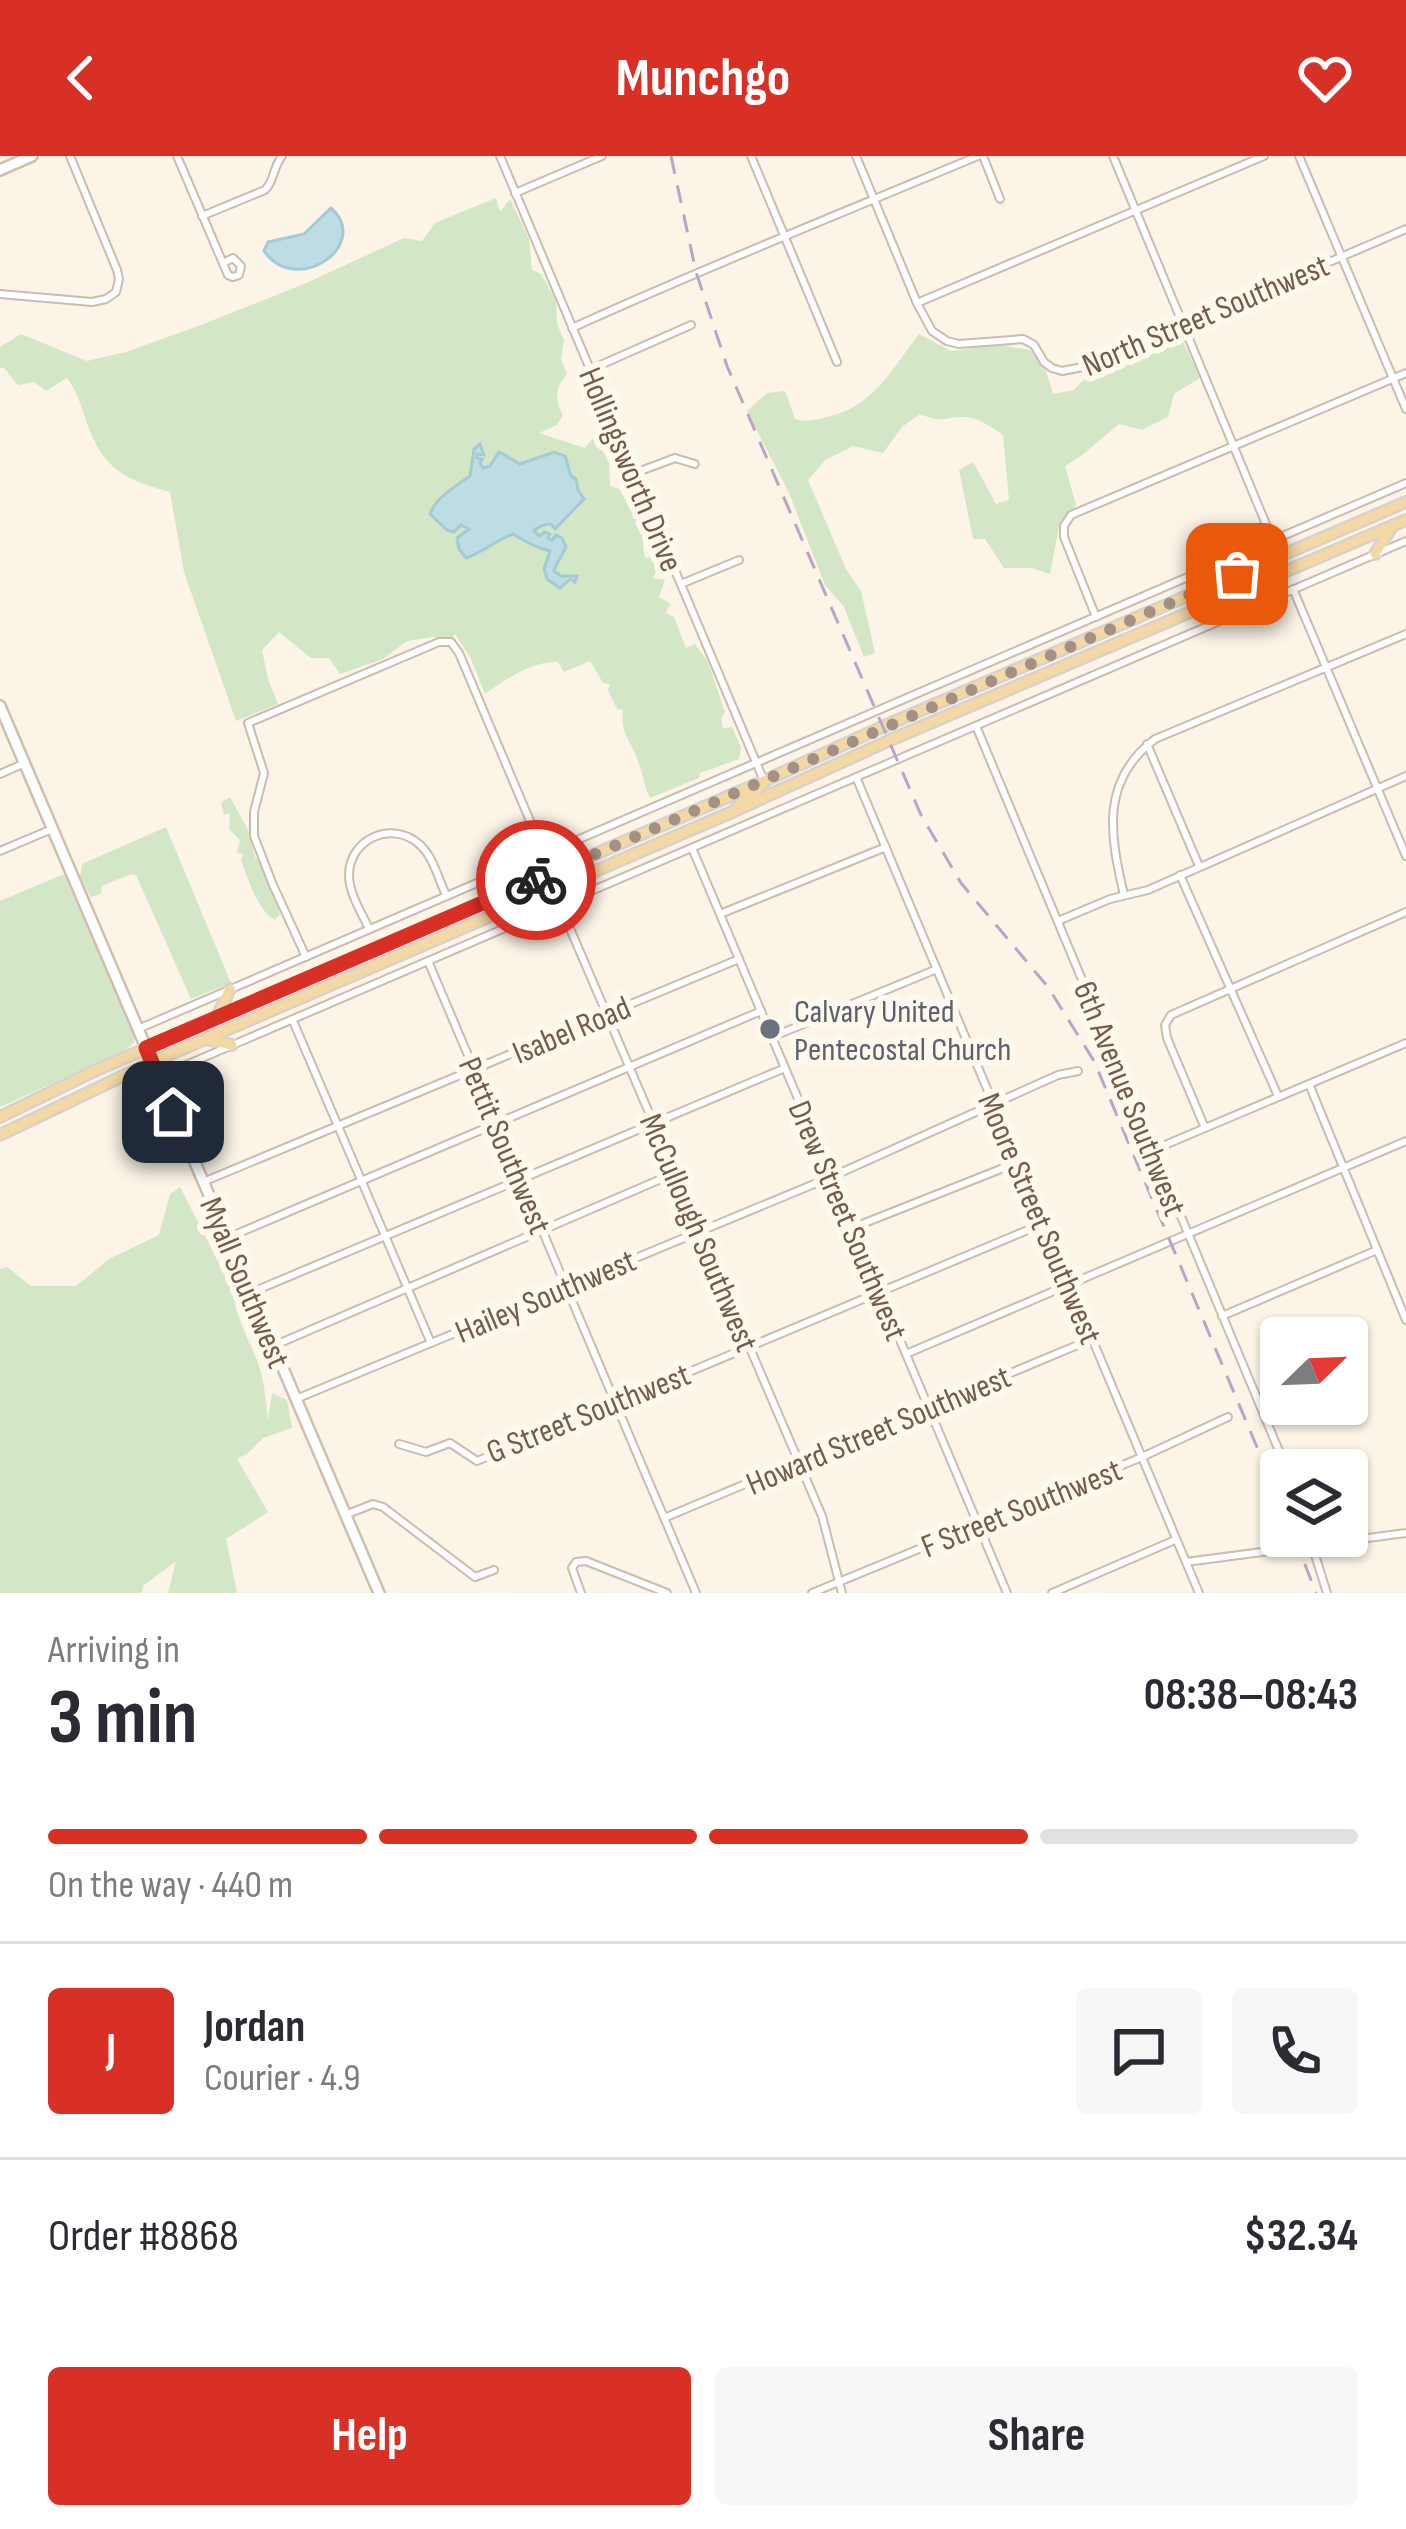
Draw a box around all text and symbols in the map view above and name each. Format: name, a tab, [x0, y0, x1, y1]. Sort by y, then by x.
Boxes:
icon: back	[48, 45, 114, 111]
icon: heart	[1292, 45, 1358, 111]
text: Munchgo	[616, 46, 790, 111]
street label: North Street Southwest	[1076, 246, 1335, 386]
street label: Hollingsworth Drive	[569, 362, 691, 578]
pin	[1186, 523, 1288, 625]
icon: bag	[1204, 541, 1270, 607]
courier	[476, 820, 596, 940]
icon: bike	[503, 847, 569, 913]
street label: 6th Avenue Southwest	[1064, 976, 1194, 1222]
street label: Isabel Road	[507, 988, 637, 1074]
place label: Calvary United Pentecostal Church	[794, 992, 1011, 1070]
marker: Calvary United Pentecostal Church	[757, 1016, 783, 1042]
street label: Pettit Southwest	[449, 1051, 559, 1240]
pin	[122, 1061, 224, 1163]
icon: home	[140, 1079, 206, 1145]
street label: Moore Street Southwest	[968, 1087, 1110, 1350]
street label: Drew Street Southwest	[779, 1095, 916, 1347]
street label: McCullough Southwest	[630, 1108, 766, 1358]
street label: Myall Southwest	[190, 1191, 298, 1374]
street label: Hailey Southwest	[450, 1241, 642, 1353]
north arrow	[1260, 1317, 1368, 1425]
map controls	[1260, 1317, 1368, 1557]
street label: G Street Southwest	[481, 1355, 696, 1473]
street label: Howard Street Southwest	[741, 1357, 1017, 1505]
button: layers	[1260, 1449, 1368, 1557]
street label: F Street Southwest	[916, 1451, 1128, 1567]
text: Arriving in	[48, 1627, 180, 1674]
text: 08:38–08:43	[1144, 1668, 1358, 1723]
text: 3 min	[48, 1672, 197, 1765]
text: On the way · 440 m	[48, 1862, 293, 1909]
button: chat	[1076, 1988, 1202, 2114]
button: phone	[1232, 1988, 1358, 2114]
text: Jordan	[204, 2000, 305, 2055]
text: J	[106, 2023, 116, 2078]
text: Courier · 4.9	[204, 2055, 361, 2102]
text: Order #8868	[48, 2209, 239, 2264]
text: $32.34	[1244, 2209, 1358, 2264]
button: Help	[48, 2367, 691, 2505]
button: Share	[715, 2367, 1358, 2505]

